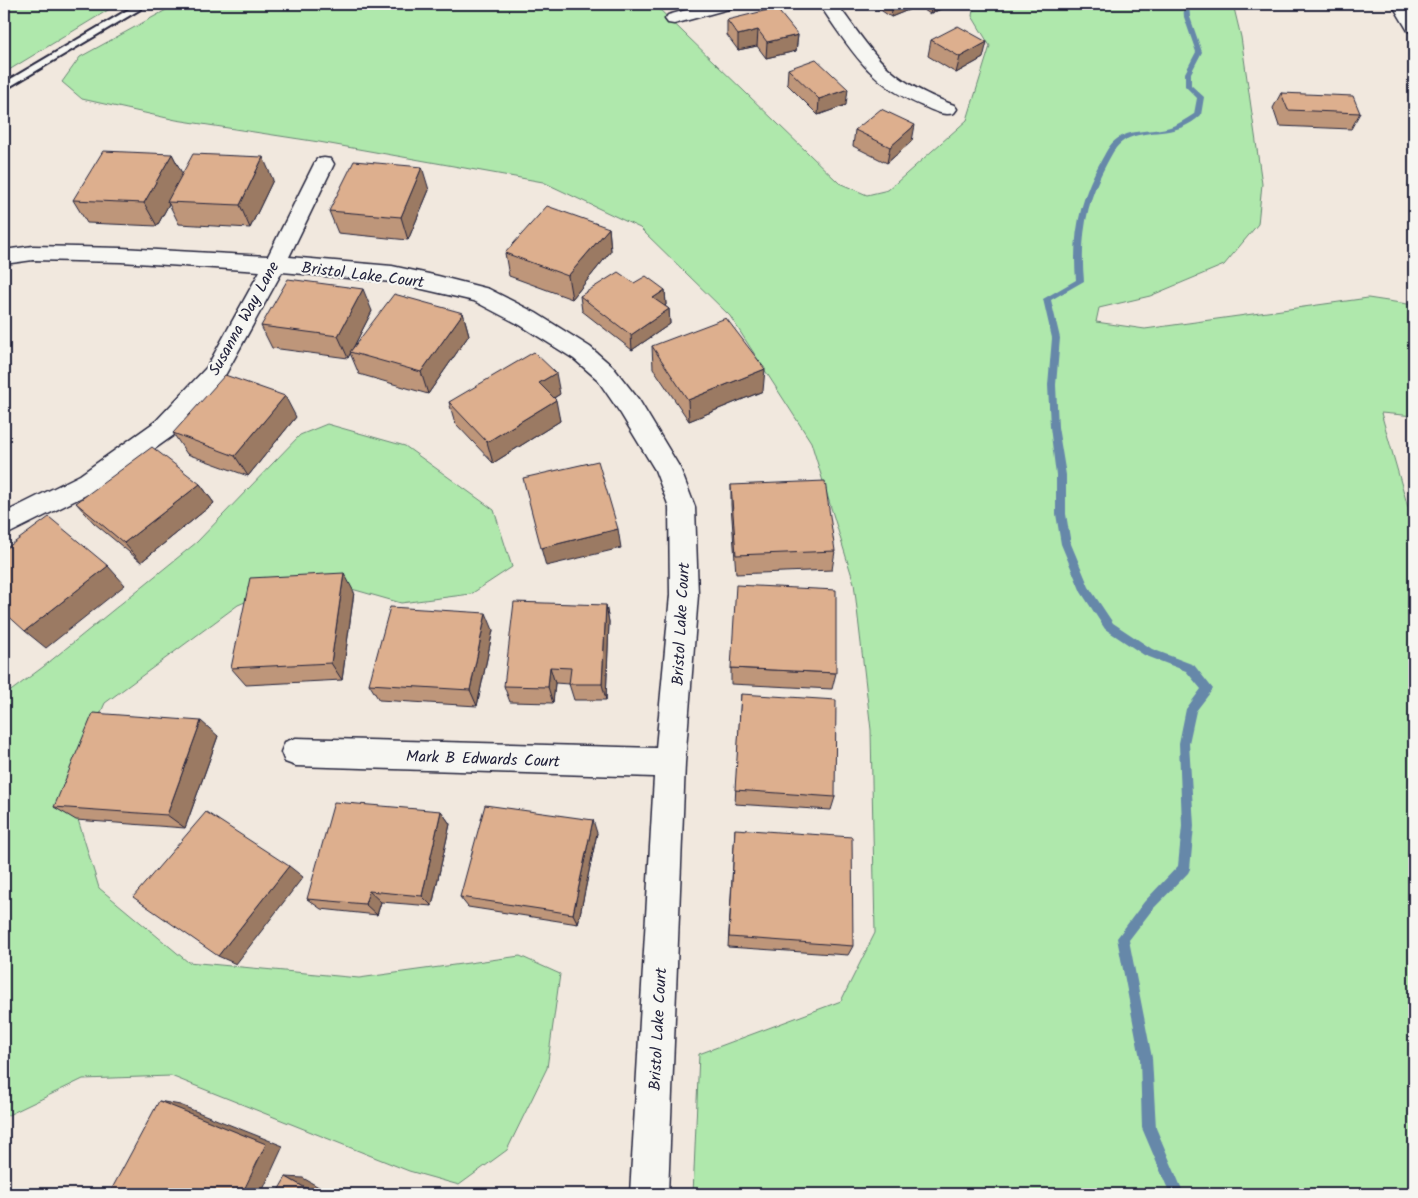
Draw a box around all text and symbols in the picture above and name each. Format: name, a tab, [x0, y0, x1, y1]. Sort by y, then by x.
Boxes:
street label: Bristol Lake Court	[300, 256, 426, 296]
street label: Susanna Way Lane	[202, 257, 286, 381]
street label: Bristol Lake Court	[666, 561, 697, 686]
street label: Mark B Edwards Court	[406, 744, 561, 775]
street label: Bristol Lake Court	[643, 966, 674, 1091]

